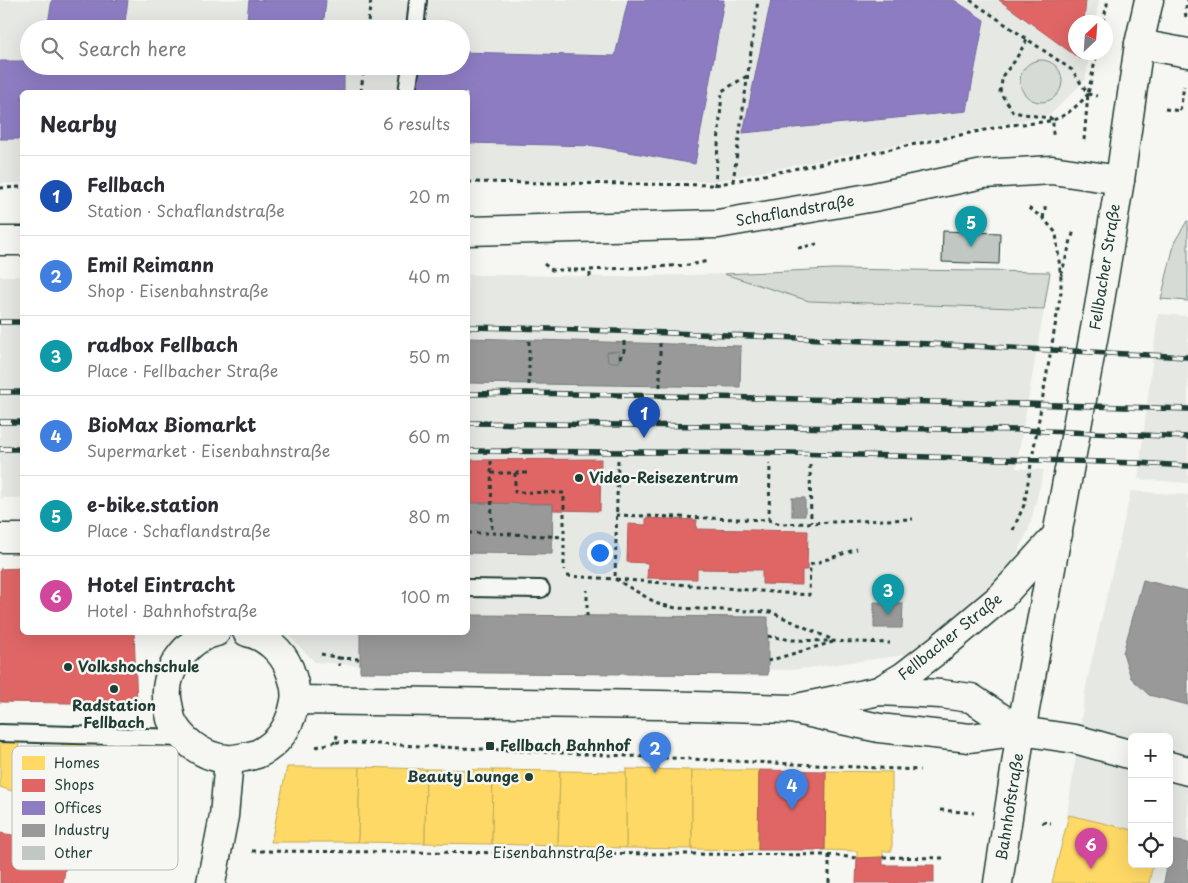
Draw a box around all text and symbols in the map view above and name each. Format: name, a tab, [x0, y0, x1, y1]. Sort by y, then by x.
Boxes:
north arrow	[1068, 15, 1113, 60]
search box	[20, 20, 470, 75]
icon: search	[38, 34, 66, 62]
text: Search here	[78, 34, 187, 62]
text: Nearby	[40, 107, 117, 139]
text: 6 results	[383, 111, 450, 135]
text: Fellbach	[87, 170, 165, 198]
text: 1	[52, 184, 60, 208]
text: 20 m	[409, 184, 450, 208]
street label: Schaflandstraße	[734, 188, 856, 231]
text: Station · Schaflandstraße	[87, 198, 285, 222]
street label: Fellbacher Straße	[1082, 202, 1125, 332]
pin: 5	[955, 206, 987, 247]
text: Emil Reimann	[87, 250, 214, 278]
text: 2	[50, 264, 62, 288]
text: 40 m	[408, 264, 450, 288]
text: Shop · Eisenbahnstraße	[87, 278, 269, 302]
text: radbox Fellbach	[87, 330, 238, 358]
text: 3	[51, 344, 61, 368]
text: 50 m	[409, 344, 450, 368]
text: Place · Fellbacher Straße	[87, 358, 278, 382]
pin: 1	[628, 397, 660, 438]
text: BioMax Biomarkt	[87, 410, 256, 438]
text: 4	[51, 424, 61, 448]
text: 60 m	[408, 424, 450, 448]
text: Supermarket · Eisenbahnstraße	[87, 438, 330, 462]
place label: Video-Reisezentrum	[589, 465, 738, 488]
marker: Video-Reisezentrum	[573, 472, 585, 484]
text: e-bike.station	[87, 490, 219, 518]
text: 5	[51, 504, 61, 528]
text: 80 m	[408, 504, 450, 528]
text: Place · Schaflandstraße	[87, 518, 271, 542]
your location	[587, 540, 613, 566]
text: Hotel Eintracht	[87, 570, 236, 598]
pin: 3	[872, 574, 904, 615]
text: 6	[50, 584, 62, 608]
text: 100 m	[401, 584, 450, 608]
street label: Fellbacher Straße	[892, 587, 1006, 685]
text: Hotel · Bahnhofstraße	[87, 598, 257, 622]
place label: Volkshochschule	[78, 654, 199, 677]
marker: Volkshochschule	[62, 661, 74, 673]
marker: Radstation Fellbach	[108, 683, 120, 695]
place label: Radstation Fellbach	[72, 693, 156, 733]
pin: 2	[639, 732, 671, 773]
place label: Fellbach Bahnhof	[500, 733, 632, 756]
map controls	[1128, 733, 1173, 868]
button: +	[1128, 733, 1173, 778]
marker: Fellbach Bahnhof	[484, 740, 496, 752]
legend	[12, 746, 178, 870]
street label: Bahnhofstraße	[989, 751, 1028, 862]
text: Homes	[54, 752, 100, 773]
place label: Beauty Lounge	[407, 764, 519, 787]
pin: 4	[776, 769, 808, 810]
marker: Beauty Lounge	[523, 771, 535, 783]
text: Shops	[54, 774, 94, 795]
button: −	[1128, 778, 1173, 823]
text: Offices	[54, 797, 101, 818]
text: Industry	[54, 819, 109, 840]
button: locate	[1128, 823, 1173, 868]
pin: 6	[1075, 828, 1107, 869]
street label: Eisenbahnstraße	[493, 840, 613, 863]
text: Other	[54, 842, 93, 863]

